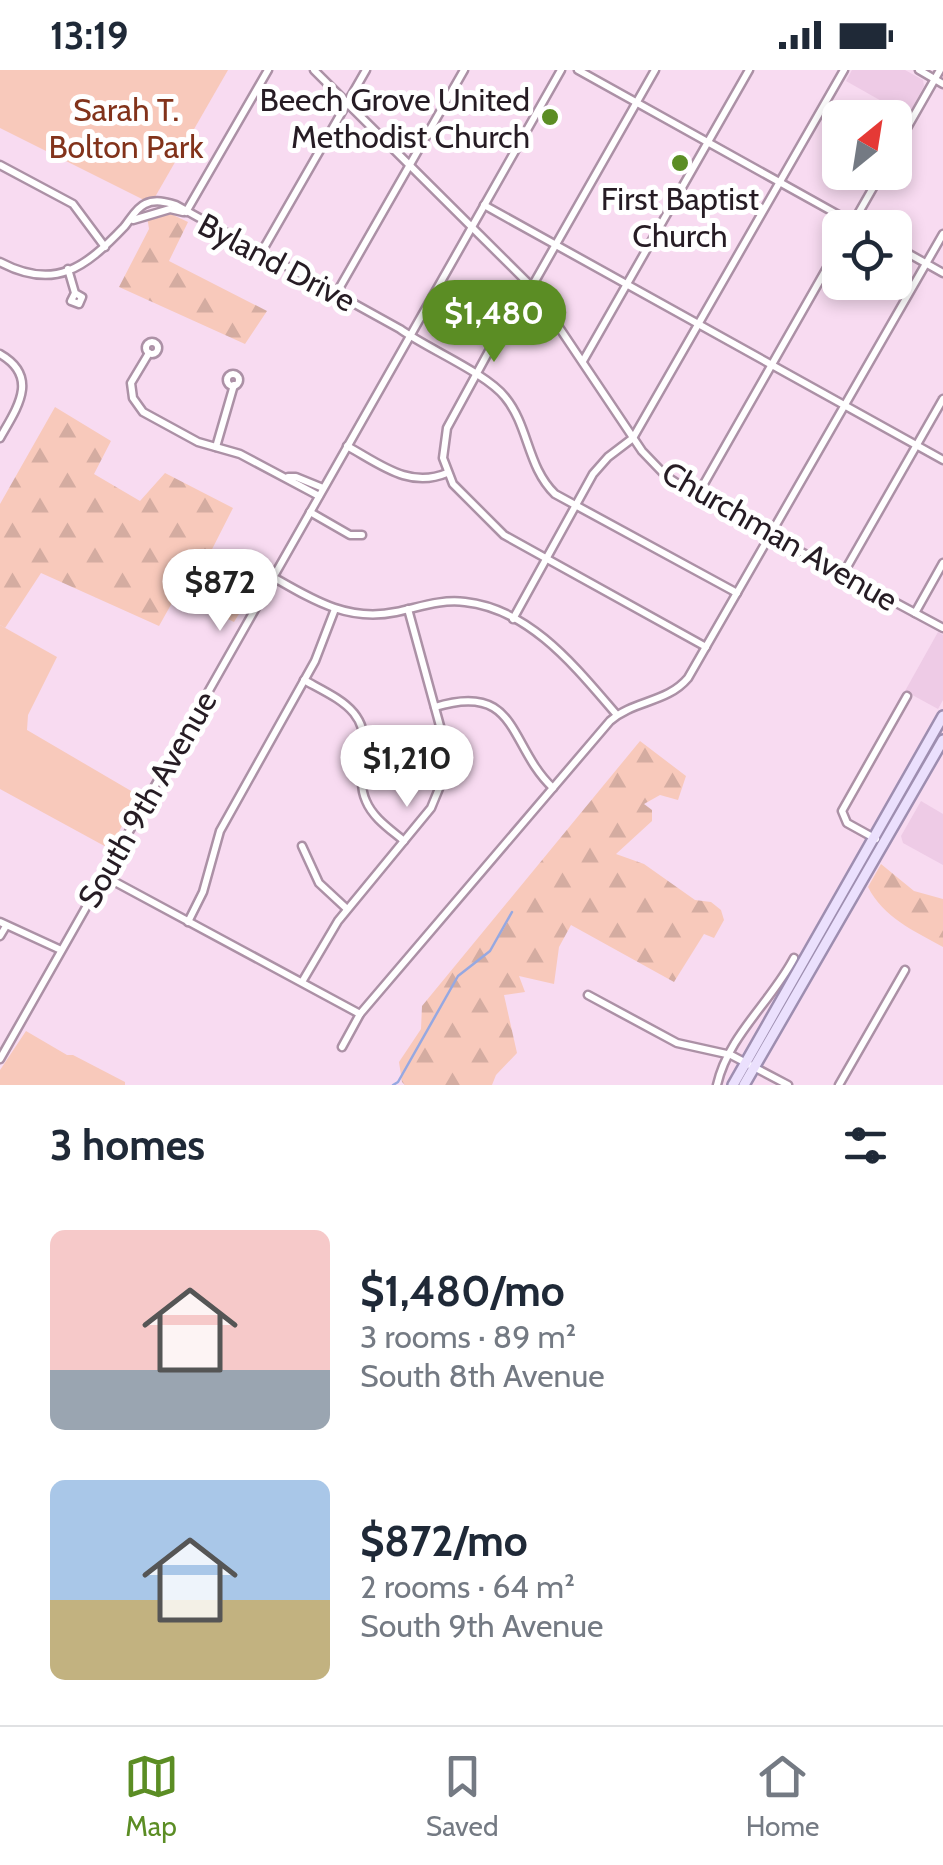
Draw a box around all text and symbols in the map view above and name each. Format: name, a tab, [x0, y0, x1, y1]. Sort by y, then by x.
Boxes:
text: 13:19	[50, 12, 128, 59]
place label: Beech Grove United Methodist Church	[260, 80, 530, 156]
park label: Sarah T. Bolton Park	[48, 90, 204, 166]
north arrow	[822, 100, 912, 190]
map controls	[822, 100, 912, 300]
marker: Beech Grove United Methodist Church	[539, 106, 561, 128]
marker: First Baptist Church	[669, 152, 691, 174]
place label: First Baptist Church	[601, 179, 759, 255]
street label: Byland Drive	[192, 204, 362, 320]
button: locate	[822, 210, 912, 300]
pin: $1,480	[413, 280, 575, 365]
text: $1,480	[444, 293, 544, 332]
street label: Churchman Avenue	[655, 453, 905, 619]
pin: $872	[161, 549, 279, 634]
text: $872	[184, 562, 256, 601]
street label: South 9th Avenue	[69, 684, 225, 914]
pin: $1,210	[326, 725, 488, 810]
text: $1,210	[362, 738, 452, 777]
icon: filters	[838, 1118, 893, 1173]
text: 3 homes	[50, 1119, 205, 1171]
text: $1,480/mo	[360, 1265, 565, 1317]
icon: home	[130, 1270, 250, 1390]
text: 3 rooms · 89 m²	[360, 1317, 576, 1356]
text: South 8th Avenue	[360, 1356, 605, 1395]
text: $872/mo	[360, 1515, 528, 1567]
icon: home	[130, 1520, 250, 1640]
text: 2 rooms · 64 m²	[360, 1567, 575, 1606]
text: South 9th Avenue	[360, 1606, 603, 1645]
tab: Map	[124, 1749, 179, 1843]
tab: Saved	[426, 1749, 499, 1843]
tab: Home	[746, 1749, 819, 1843]

